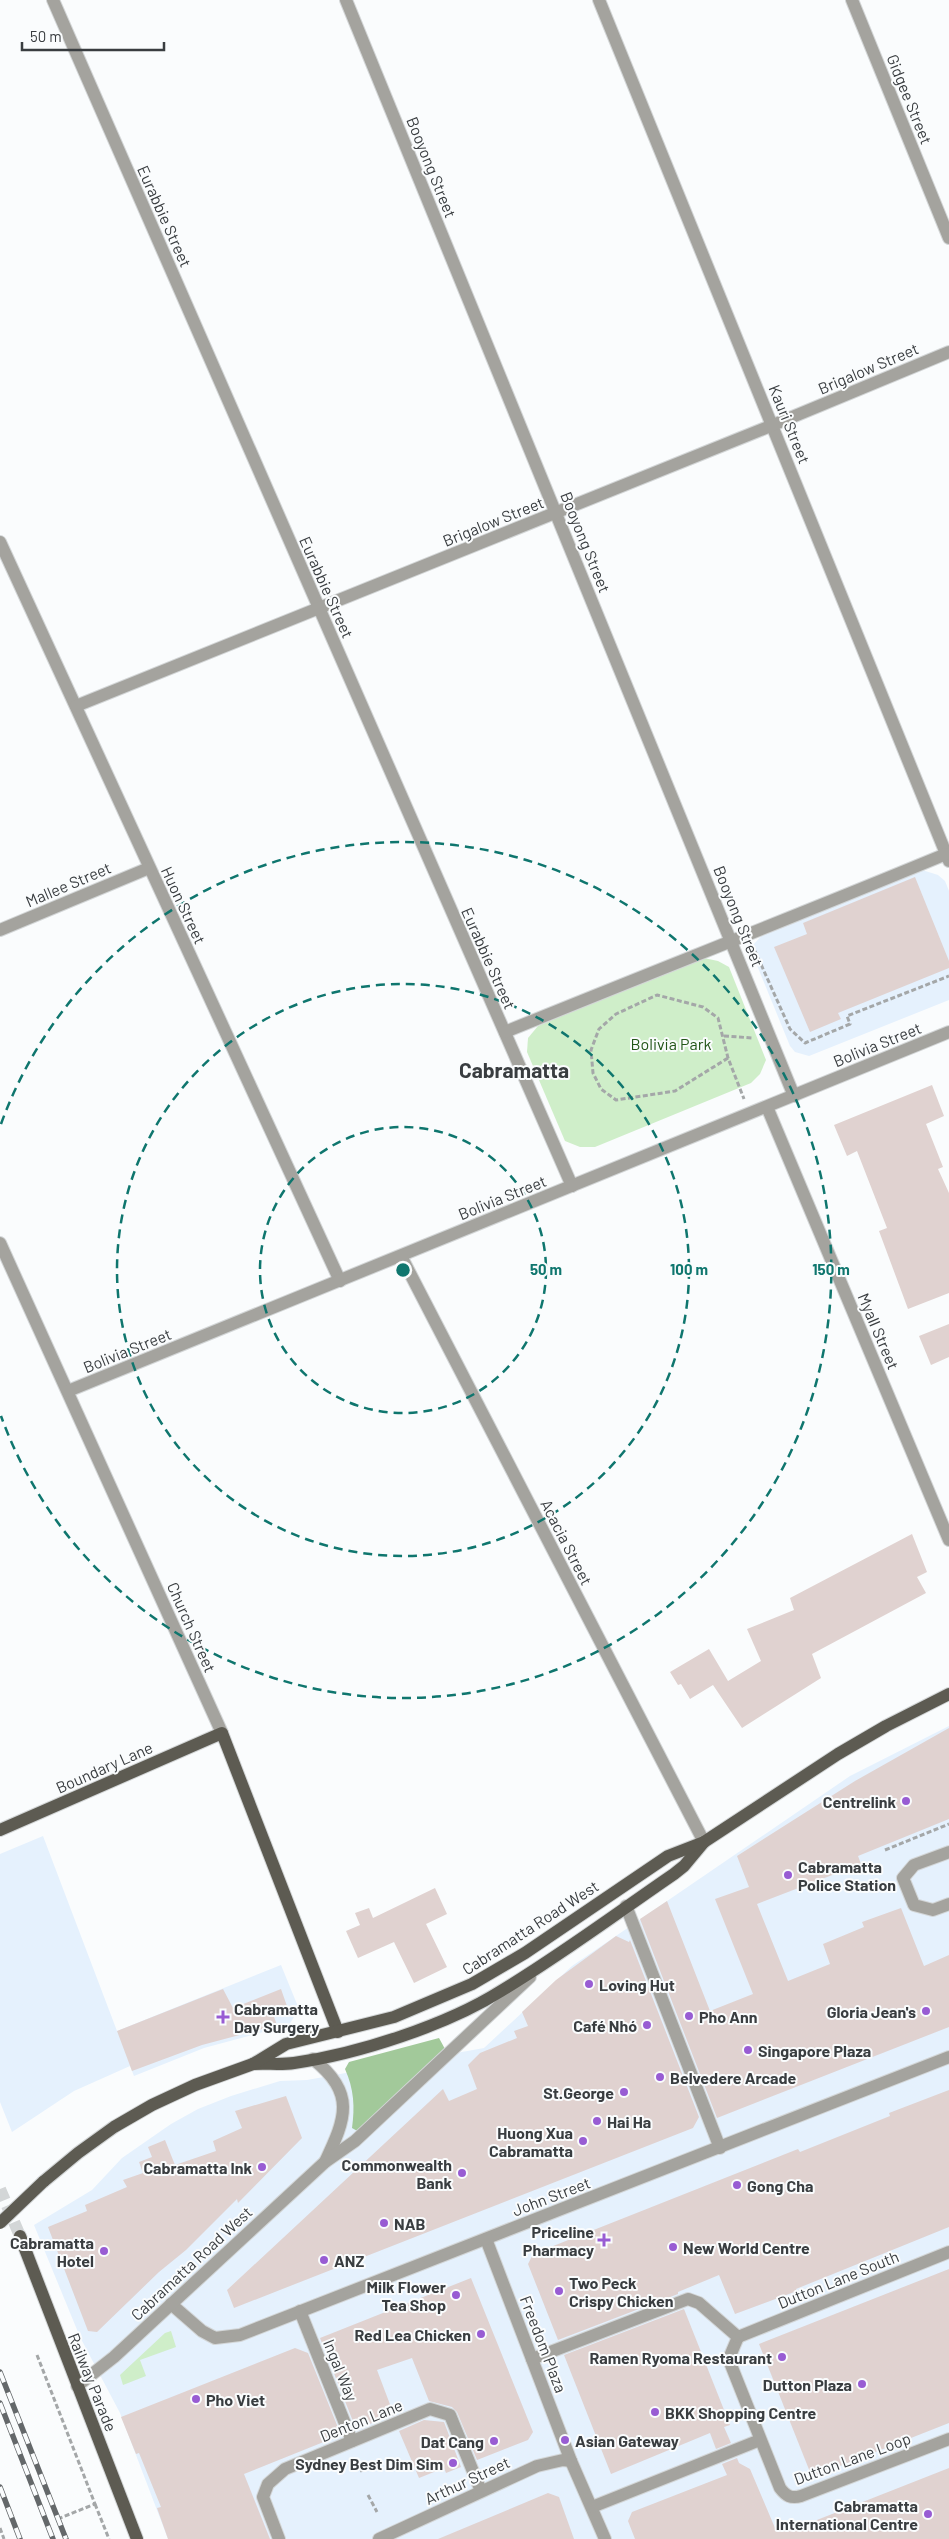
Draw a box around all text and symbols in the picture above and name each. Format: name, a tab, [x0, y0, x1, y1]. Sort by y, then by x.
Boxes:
scale bar	[22, 20, 165, 52]
text: 50 m	[30, 27, 62, 45]
street label: Gidgee Street	[883, 51, 937, 147]
street label: Booyong Street	[403, 114, 461, 220]
street label: Eurabbie Street	[134, 162, 196, 270]
street label: Brigalow Street	[815, 338, 921, 398]
street label: Kauri Street	[766, 382, 814, 466]
street label: Booyong Street	[557, 489, 615, 595]
street label: Brigalow Street	[440, 492, 546, 550]
street label: Eurabbie Street	[296, 533, 358, 641]
street label: Mallee Street	[22, 857, 114, 911]
street label: Huon Street	[158, 863, 210, 947]
street label: Booyong Street	[710, 863, 768, 969]
street label: Eurabbie Street	[458, 904, 520, 1012]
street label: Bolivia Street	[830, 1018, 924, 1070]
park label: Bolivia Park	[630, 1034, 712, 1053]
district label: Cabramatta	[459, 1057, 569, 1082]
street label: Bolivia Street	[455, 1171, 549, 1223]
text: 50 m	[530, 1260, 562, 1278]
text: 100 m	[670, 1260, 708, 1278]
text: 150 m	[812, 1260, 850, 1278]
centre of rings	[394, 1261, 412, 1279]
street label: Myall Street	[854, 1290, 904, 1372]
street label: Bolivia Street	[80, 1324, 174, 1376]
street label: Acacia Street	[537, 1496, 597, 1588]
street label: Church Street	[164, 1579, 220, 1675]
street label: Boundary Lane	[53, 1737, 155, 1797]
place label: Centrelink	[823, 1792, 896, 1811]
marker: Centrelink	[900, 1795, 912, 1807]
place label: Cabramatta Police Station	[798, 1857, 896, 1894]
marker: Cabramatta Police Station	[782, 1869, 794, 1881]
street label: Cabramatta Road West	[458, 1876, 602, 1978]
place label: Loving Hut	[599, 1975, 675, 1994]
marker: Loving Hut	[583, 1978, 595, 1990]
place label: Cabramatta Day Surgery	[234, 1999, 319, 2036]
place label: Gloria Jean's	[827, 2002, 916, 2021]
marker: Gloria Jean's	[920, 2005, 932, 2017]
place label: Pho Ann	[699, 2007, 758, 2026]
marker: Cabramatta Day Surgery	[216, 2010, 230, 2024]
marker: Pho Ann	[683, 2010, 695, 2022]
place label: Café Nhó	[573, 2016, 637, 2035]
marker: Café Nhó	[641, 2019, 653, 2031]
place label: Singapore Plaza	[758, 2041, 871, 2060]
marker: Singapore Plaza	[742, 2044, 754, 2056]
place label: Belvedere Arcade	[670, 2068, 796, 2087]
marker: Belvedere Arcade	[654, 2071, 666, 2083]
place label: St.George	[543, 2083, 614, 2102]
marker: St.George	[618, 2086, 630, 2098]
place label: Hai Ha	[607, 2112, 651, 2131]
marker: Hai Ha	[591, 2115, 603, 2127]
place label: Huong Xua Cabramatta	[489, 2123, 573, 2160]
marker: Huong Xua Cabramatta	[577, 2135, 589, 2147]
place label: Commonwealth Bank	[342, 2155, 452, 2192]
place label: Cabramatta Ink	[143, 2158, 252, 2177]
marker: Cabramatta Ink	[256, 2161, 268, 2173]
marker: Commonwealth Bank	[456, 2167, 468, 2179]
street label: John Street	[509, 2172, 593, 2220]
place label: Gong Cha	[747, 2176, 813, 2195]
marker: Gong Cha	[731, 2179, 743, 2191]
street label: Cabramatta Road West	[127, 2202, 255, 2324]
place label: NAB	[394, 2214, 425, 2233]
marker: NAB	[378, 2217, 390, 2229]
place label: Priceline Pharmacy	[523, 2222, 594, 2259]
place label: Cabramatta Hotel	[10, 2233, 94, 2270]
marker: Priceline Pharmacy	[598, 2234, 610, 2246]
place label: New World Centre	[683, 2238, 810, 2257]
marker: New World Centre	[667, 2241, 679, 2253]
marker: Cabramatta Hotel	[98, 2245, 110, 2257]
street label: Dutton Lane South	[775, 2246, 901, 2312]
place label: ANZ	[334, 2251, 364, 2270]
marker: ANZ	[318, 2254, 330, 2266]
place label: Two Peck Crispy Chicken	[569, 2273, 673, 2310]
place label: Milk Flower Tea Shop	[367, 2277, 446, 2314]
marker: Two Peck Crispy Chicken	[553, 2285, 565, 2297]
marker: Milk Flower Tea Shop	[450, 2289, 462, 2301]
street label: Freedom Plaza	[517, 2293, 571, 2395]
place label: Red Lea Chicken	[354, 2325, 471, 2344]
marker: Red Lea Chicken	[475, 2328, 487, 2340]
street label: Railway Parade	[65, 2330, 121, 2434]
street label: Ingal Way	[320, 2336, 362, 2404]
place label: Ramen Ryoma Restaurant	[590, 2348, 772, 2367]
marker: Ramen Ryoma Restaurant	[776, 2351, 788, 2363]
place label: Dutton Plaza	[763, 2375, 852, 2394]
marker: Dutton Plaza	[856, 2378, 868, 2390]
place label: Pho Viet	[206, 2390, 265, 2409]
marker: Pho Viet	[190, 2393, 202, 2405]
street label: Denton Lane	[317, 2395, 405, 2445]
place label: BKK Shopping Centre	[665, 2403, 817, 2422]
marker: BKK Shopping Centre	[649, 2406, 661, 2418]
street label: Dutton Lane Loop	[791, 2428, 913, 2488]
place label: Asian Gateway	[575, 2431, 679, 2450]
place label: Dat Cang	[421, 2432, 484, 2451]
marker: Asian Gateway	[559, 2434, 571, 2446]
marker: Dat Cang	[488, 2435, 500, 2447]
street label: Arthur Street	[422, 2452, 512, 2508]
place label: Sydney Best Dim Sim	[295, 2454, 443, 2473]
marker: Sydney Best Dim Sim	[447, 2457, 459, 2469]
place label: Cabramatta International Centre	[776, 2496, 918, 2533]
marker: Cabramatta International Centre	[922, 2508, 934, 2520]

